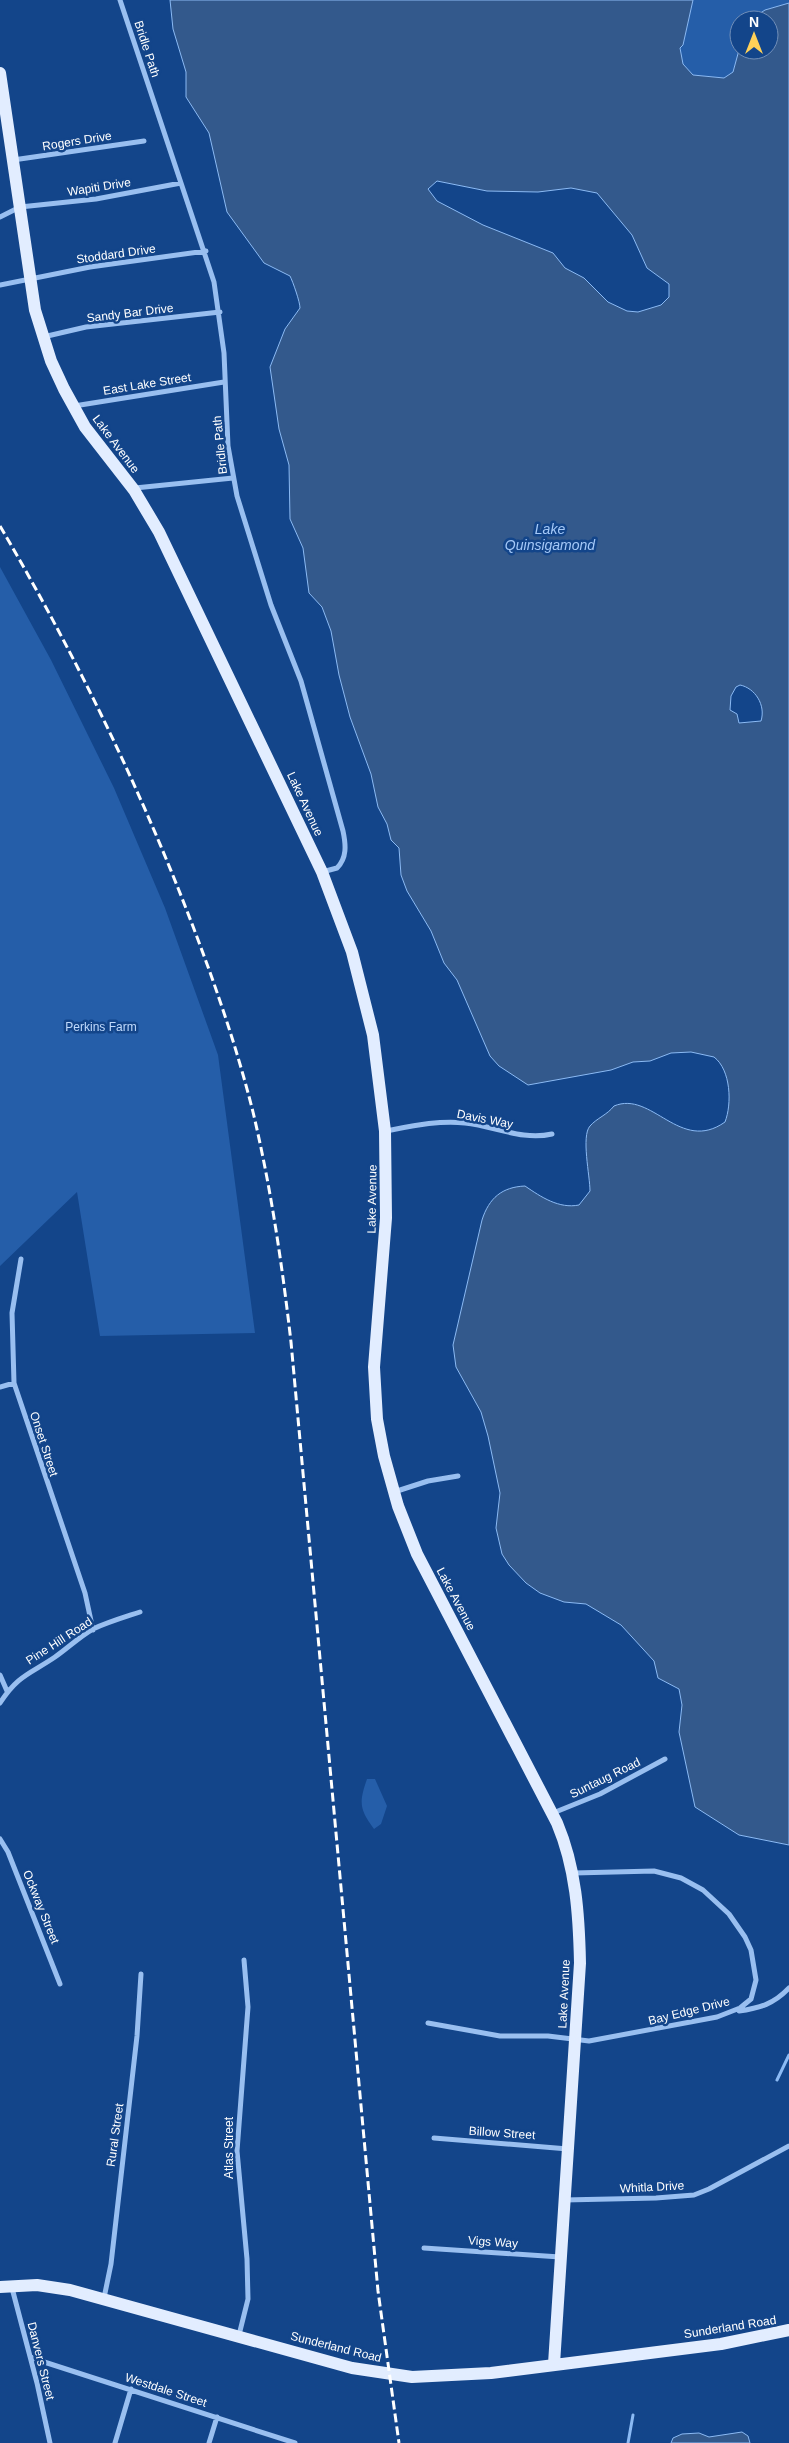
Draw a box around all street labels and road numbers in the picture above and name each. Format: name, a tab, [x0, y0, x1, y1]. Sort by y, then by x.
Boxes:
street label: Bridle Path	[131, 19, 163, 79]
street label: Rogers Drive	[41, 129, 113, 153]
street label: Wapiti Drive	[66, 175, 132, 199]
street label: Stoddard Drive	[75, 241, 157, 267]
street label: Sandy Bar Drive	[86, 301, 175, 325]
street label: East Lake Street	[102, 370, 193, 398]
street label: Lake Avenue	[90, 412, 143, 476]
street label: Bridle Path	[210, 415, 230, 475]
street label: Lake Avenue	[284, 770, 326, 839]
street label: Davis Way	[456, 1107, 514, 1131]
street label: Lake Avenue	[364, 1164, 380, 1234]
street label: Onset Street	[27, 1410, 61, 1479]
street label: Lake Avenue	[434, 1565, 479, 1633]
street label: Pine Hill Road	[23, 1614, 95, 1668]
street label: Suntaug Road	[567, 1755, 643, 1801]
street label: Ockway Street	[20, 1868, 62, 1946]
street label: Lake Avenue	[555, 1959, 573, 2029]
street label: Bay Edge Drive	[647, 1994, 731, 2028]
street label: Rural Street	[104, 2102, 126, 2168]
street label: Atlas Street	[222, 2116, 236, 2179]
street label: Billow Street	[468, 2124, 536, 2142]
street label: Whitla Drive	[619, 2178, 685, 2196]
street label: Vigs Way	[468, 2233, 518, 2251]
street label: Sunderland Road	[683, 2313, 777, 2341]
street label: Danvers Street	[25, 2320, 58, 2402]
street label: Sunderland Road	[289, 2329, 383, 2365]
street label: Westdale Street	[123, 2370, 209, 2410]

